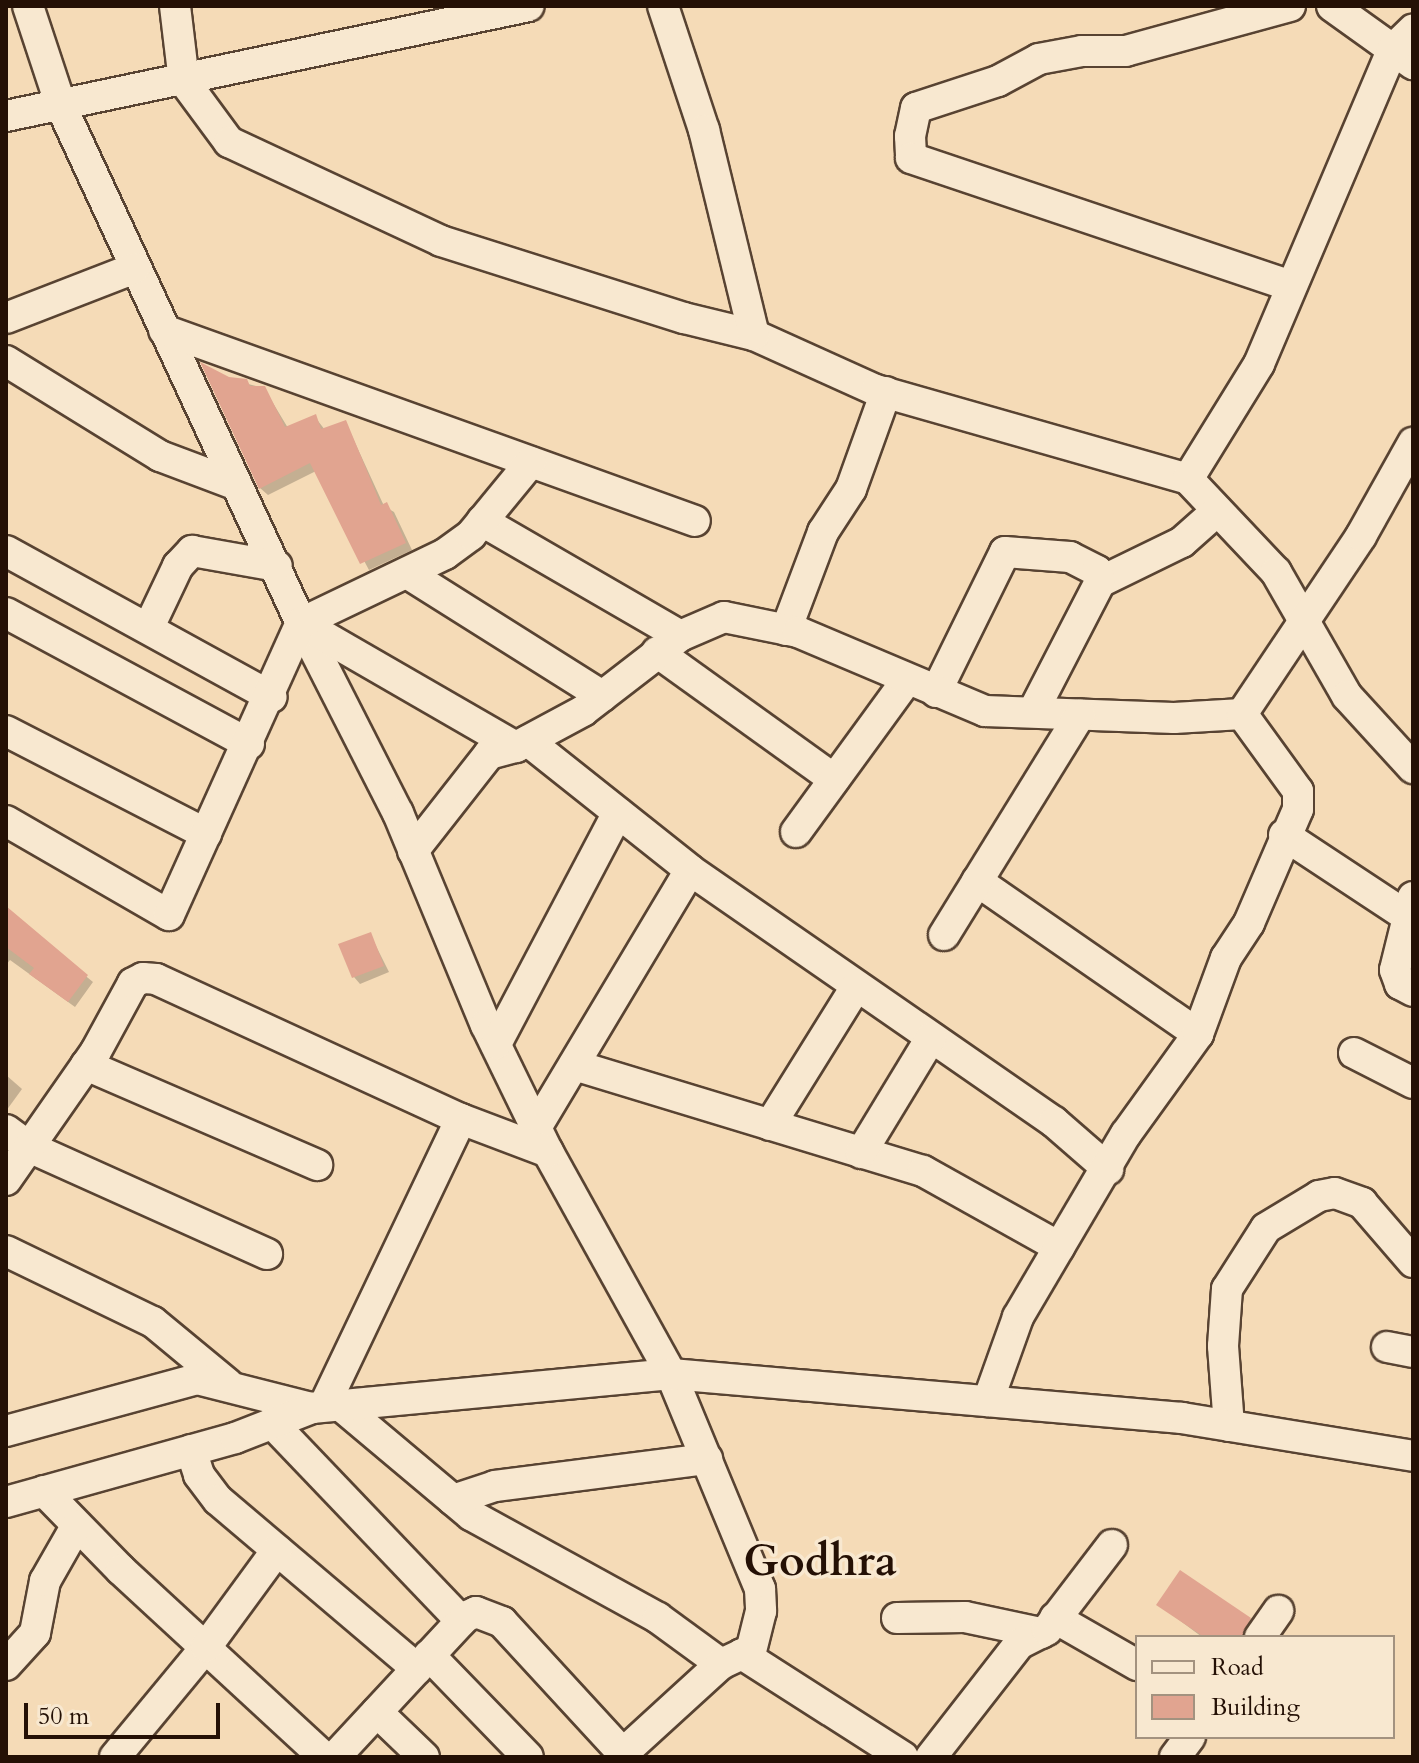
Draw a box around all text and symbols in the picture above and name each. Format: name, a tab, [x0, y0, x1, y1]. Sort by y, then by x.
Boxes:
district label: Godhra	[743, 1535, 897, 1587]
legend	[1135, 1635, 1395, 1739]
text: Road	[1211, 1651, 1264, 1684]
scale bar	[28, 1687, 224, 1737]
text: Building	[1211, 1691, 1300, 1724]
text: 50 m	[38, 1700, 89, 1733]

